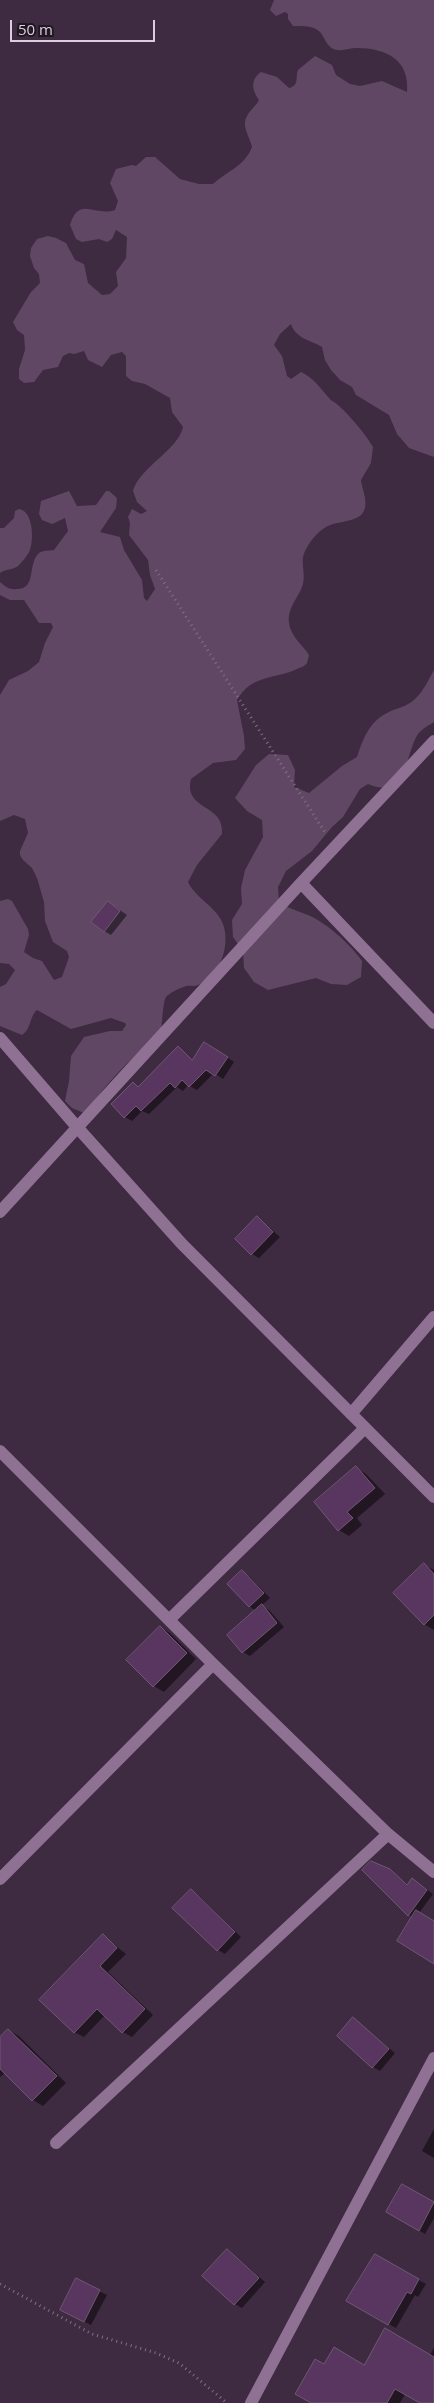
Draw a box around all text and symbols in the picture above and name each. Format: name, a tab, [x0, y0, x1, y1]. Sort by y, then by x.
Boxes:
scale bar	[12, 10, 158, 42]
text: 50 m	[18, 19, 53, 39]

